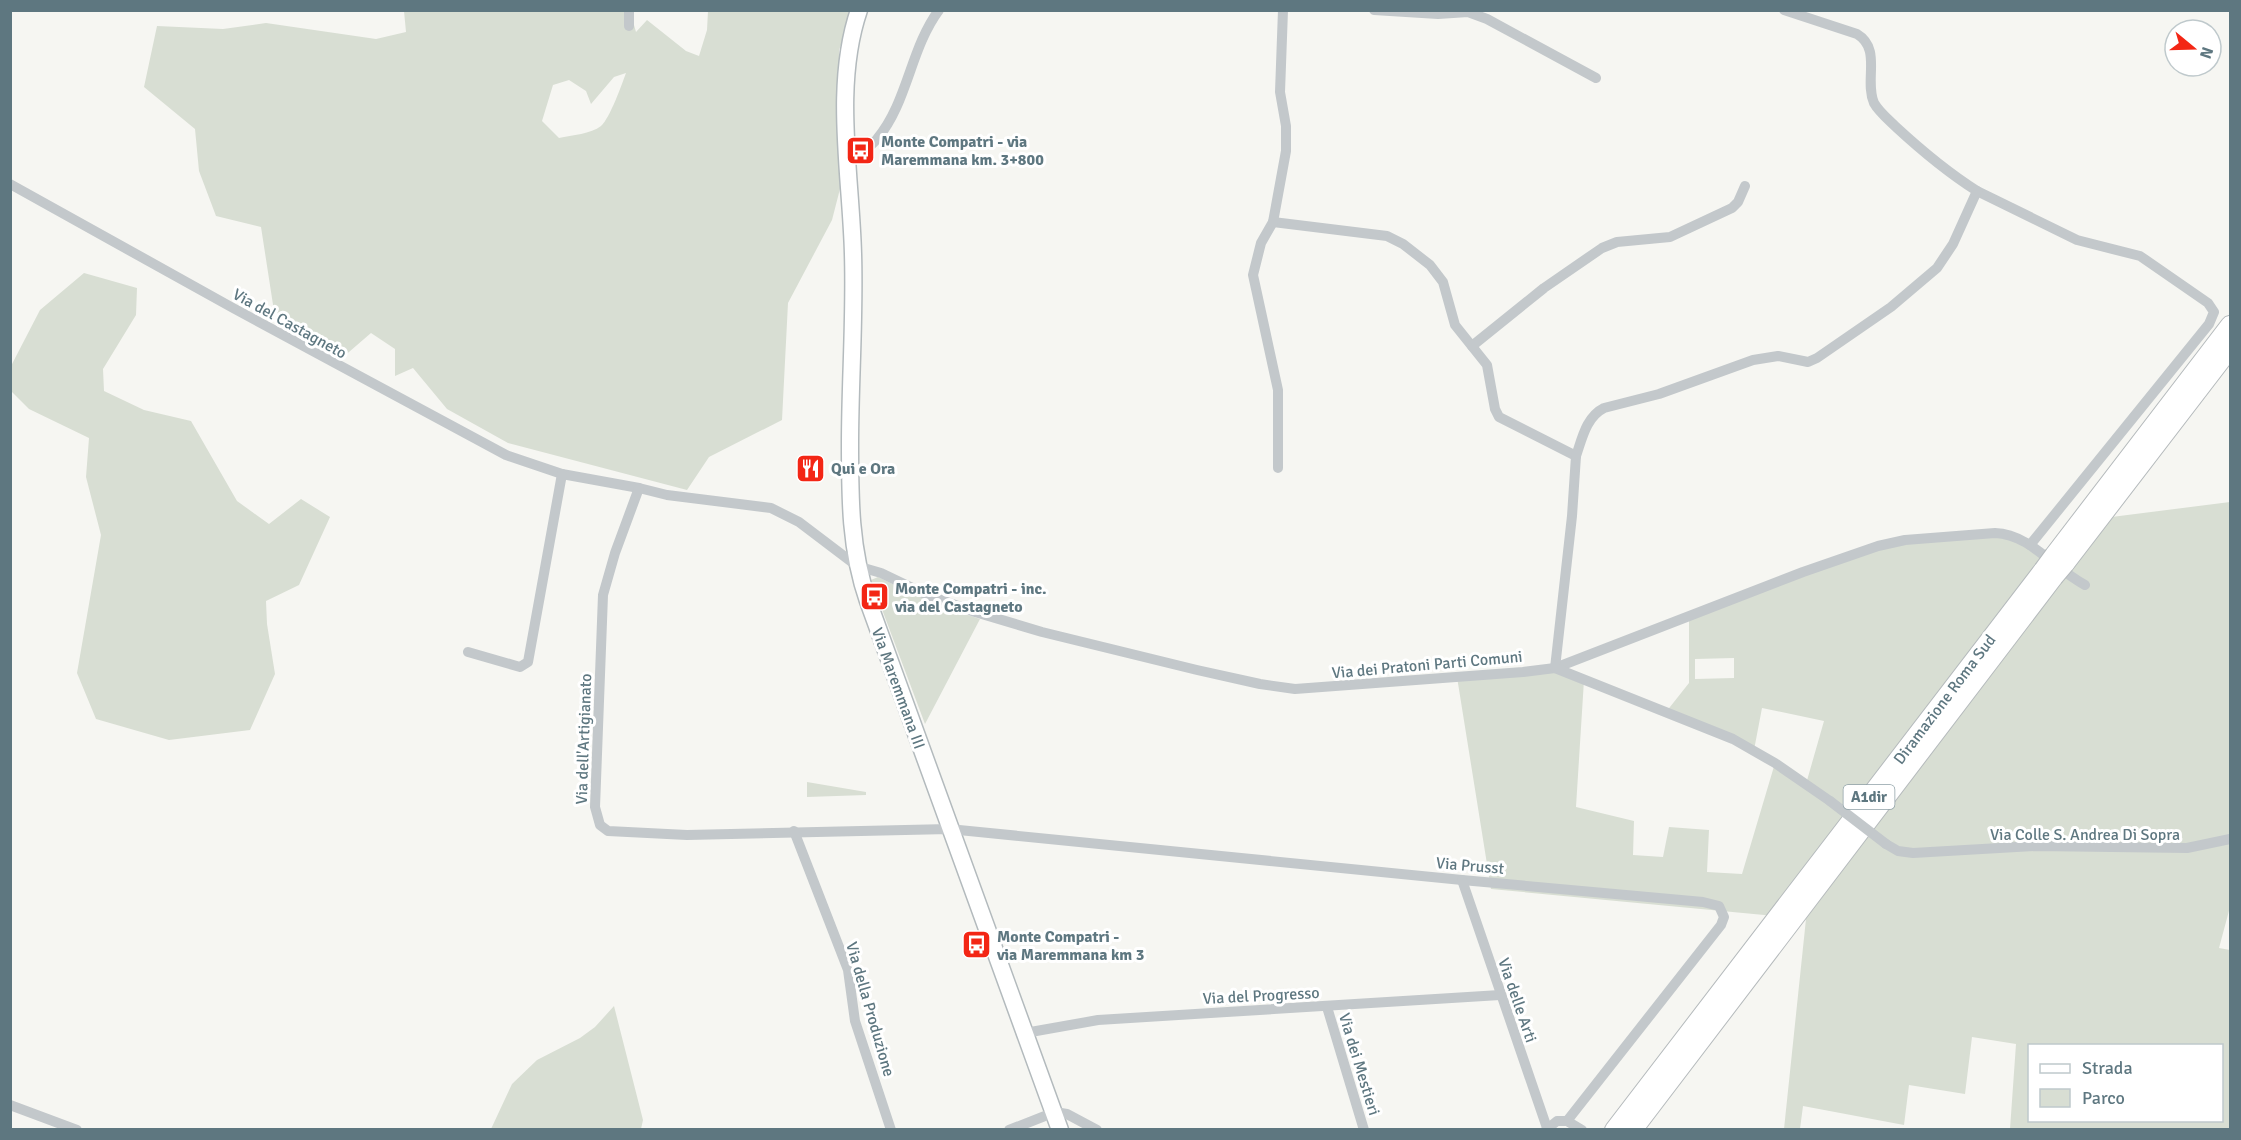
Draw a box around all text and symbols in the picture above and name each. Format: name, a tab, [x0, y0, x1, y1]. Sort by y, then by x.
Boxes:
north arrow	[2163, 18, 2223, 78]
text: N	[2195, 44, 2218, 61]
place label: Monte Compatri - via Maremmana km. 3+800	[881, 132, 1044, 170]
bus stop icon: Monte Compatri - via Maremmana km. 3+800	[844, 134, 876, 166]
street label: Via del Castagneto	[229, 284, 350, 363]
restaurant icon: Qui e Ora	[794, 452, 826, 484]
place label: Qui e Ora	[831, 459, 895, 479]
place label: Monte Compatri - inc. via del Castagneto	[894, 579, 1047, 617]
bus stop icon: Monte Compatri - inc. via del Castagneto	[858, 581, 890, 613]
street label: Via Maremmana III	[867, 625, 929, 752]
street label: Diramazione Roma Sud	[1889, 631, 2000, 769]
street label: Via dei Pratoni Parti Comuni	[1331, 647, 1523, 683]
street label: Via dell'Artigianato	[572, 673, 596, 805]
road number: A1dir	[1844, 785, 1894, 809]
street label: Via Colle S. Andrea Di Sopra	[1990, 825, 2180, 845]
street label: Via Prusst	[1435, 853, 1505, 879]
place label: Monte Compatri - via Maremmana km 3	[996, 927, 1144, 965]
bus stop icon: Monte Compatri - via Maremmana km 3	[960, 929, 992, 961]
street label: Via della Produzione	[841, 940, 899, 1079]
street label: Via delle Arti	[1493, 955, 1541, 1045]
street label: Via del Progresso	[1202, 983, 1320, 1009]
street label: Via dei Mestieri	[1334, 1011, 1384, 1118]
legend	[2028, 1044, 2223, 1122]
text: Strada	[2082, 1057, 2133, 1079]
text: Parco	[2082, 1087, 2125, 1109]

